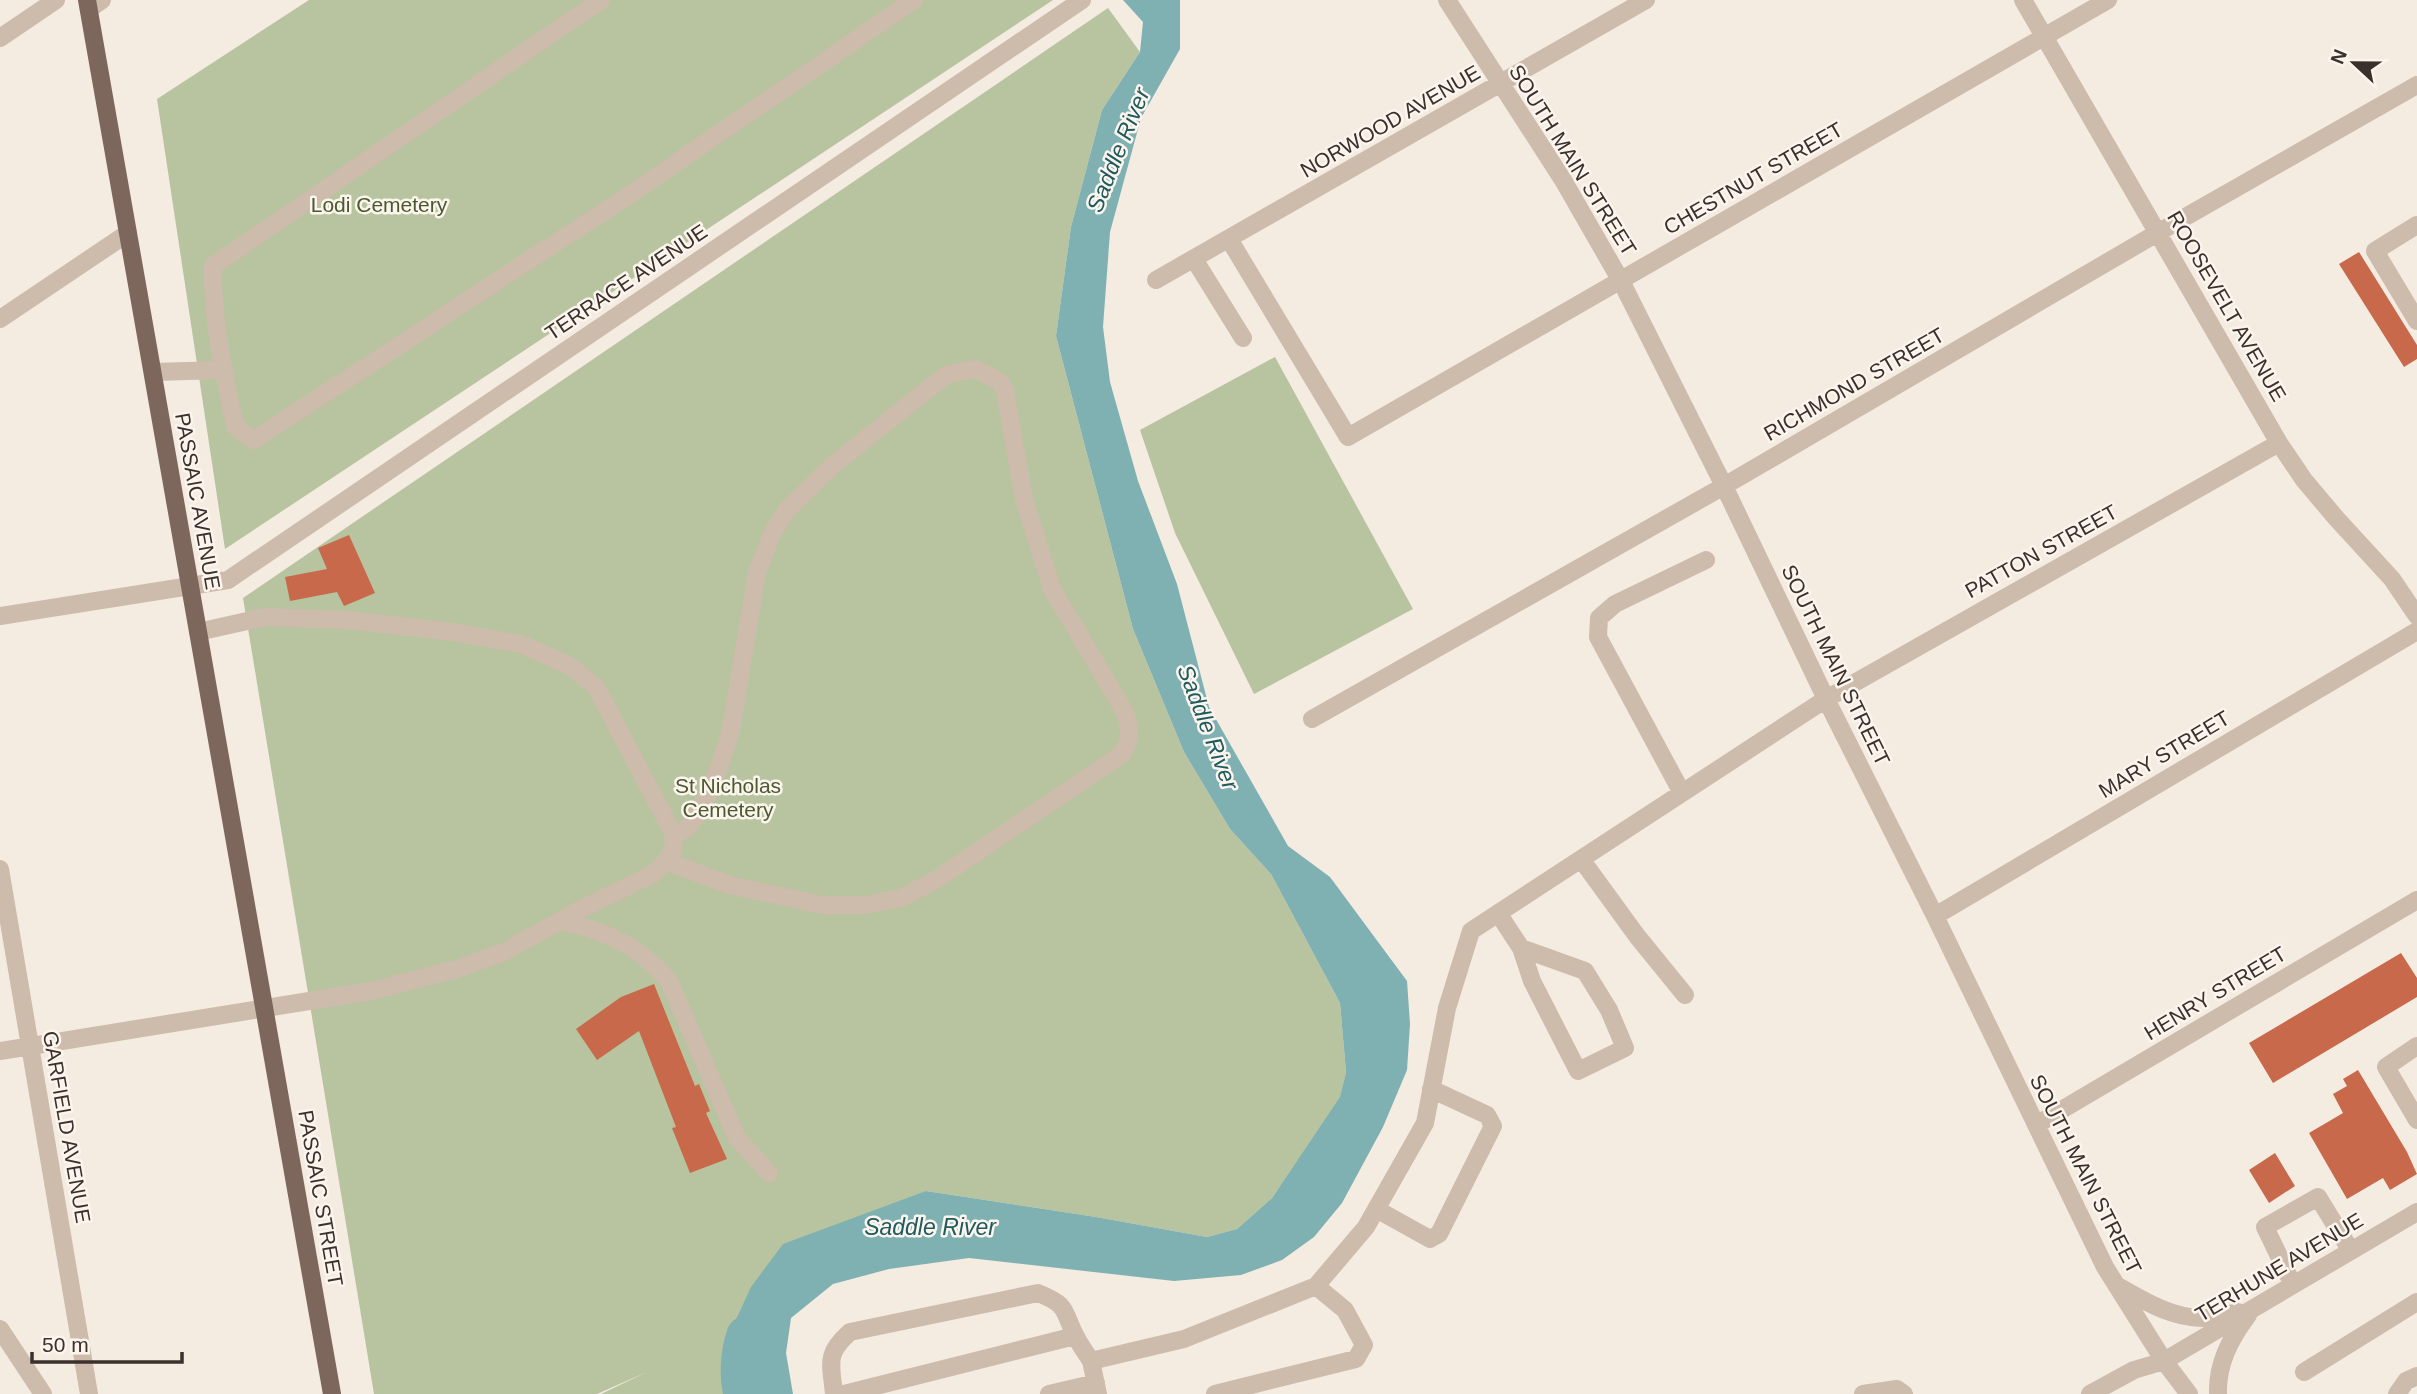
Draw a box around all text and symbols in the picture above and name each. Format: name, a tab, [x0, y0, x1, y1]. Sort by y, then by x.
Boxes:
north arrow	[2319, 28, 2389, 98]
text: N	[2326, 47, 2351, 67]
street label: NORWOOD AVENUE	[1296, 60, 1484, 182]
street label: SOUTH MAIN STREET	[1505, 60, 1641, 260]
water label: Saddle River	[1081, 83, 1155, 216]
street label: CHESTNUT STREET	[1660, 117, 1847, 239]
park label: Lodi Cemetery	[311, 193, 448, 216]
street label: ROOSEVELT AVENUE	[2163, 207, 2291, 405]
street label: TERRACE AVENUE	[541, 219, 711, 345]
street label: RICHMOND STREET	[1760, 323, 1948, 445]
street label: PASSAIC AVENUE	[171, 411, 225, 591]
street label: PATTON STREET	[1961, 500, 2121, 602]
street label: SOUTH MAIN STREET	[1777, 561, 1895, 769]
water label: Saddle River	[1172, 661, 1244, 794]
street label: MARY STREET	[2094, 706, 2234, 802]
park label: St Nicholas Cemetery	[675, 774, 781, 821]
street label: HENRY STREET	[2140, 941, 2290, 1044]
street label: GARFIELD AVENUE	[39, 1029, 95, 1225]
street label: SOUTH MAIN STREET	[2026, 1071, 2146, 1278]
street label: PASSAIC STREET	[294, 1108, 348, 1288]
street label: TERHUNE AVENUE	[2191, 1208, 2367, 1326]
water label: Saddle River	[864, 1214, 997, 1240]
scale bar	[32, 1320, 182, 1364]
text: 50 m	[42, 1333, 89, 1356]

